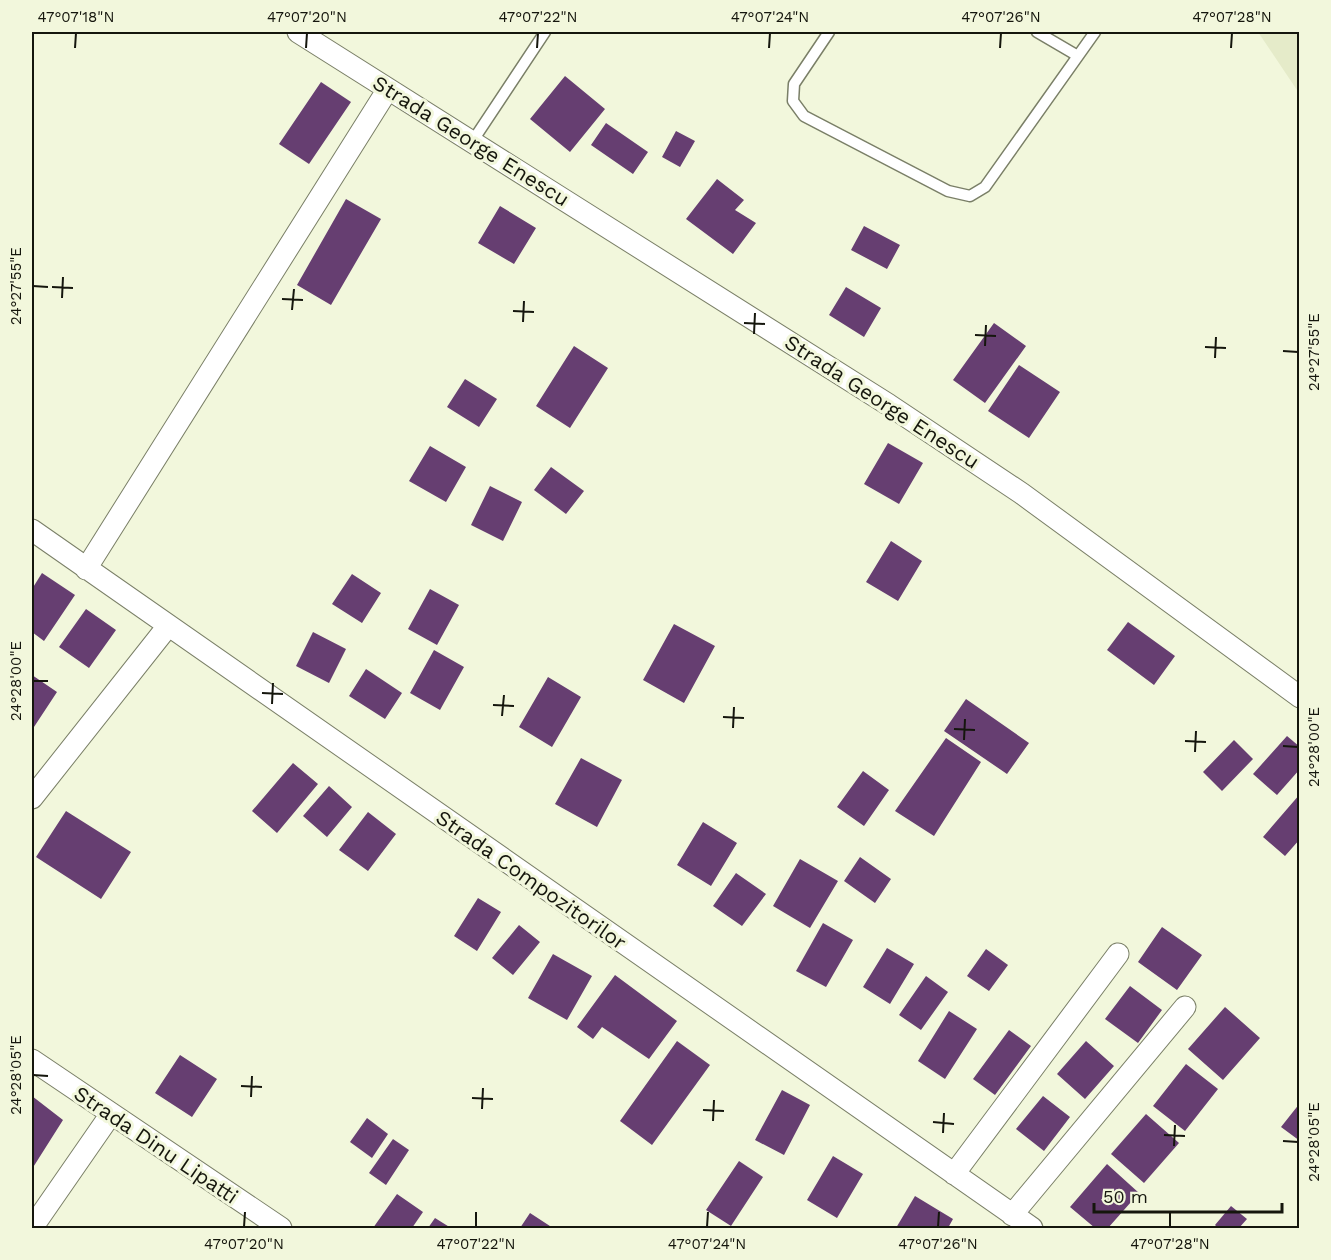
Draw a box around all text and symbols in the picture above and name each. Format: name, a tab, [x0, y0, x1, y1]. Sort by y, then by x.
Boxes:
text: 47°07'18"N	[38, 8, 114, 26]
text: 47°07'20"N	[267, 8, 347, 26]
text: 47°07'22"N	[498, 8, 578, 26]
text: 47°07'24"N	[731, 8, 809, 26]
text: 47°07'26"N	[961, 8, 1041, 26]
text: 47°07'28"N	[1192, 8, 1272, 26]
street label: Strada George Enescu	[368, 70, 574, 211]
text: 24°27'55"E	[7, 247, 25, 325]
text: 24°27'55"E	[1305, 313, 1323, 391]
street label: Strada George Enescu	[780, 329, 984, 474]
text: 24°28'00"E	[7, 641, 25, 721]
text: 24°28'00"E	[1305, 707, 1323, 787]
street label: Strada Compozitorilor	[431, 804, 632, 955]
text: 24°28'05"E	[7, 1035, 25, 1115]
street label: Strada Dinu Lipatti	[69, 1080, 243, 1209]
text: 24°28'05"E	[1305, 1102, 1323, 1182]
scale bar	[1094, 1176, 1282, 1214]
text: 50 m	[1103, 1186, 1148, 1207]
text: 47°07'20"N	[204, 1235, 284, 1253]
text: 47°07'22"N	[436, 1235, 516, 1253]
text: 47°07'24"N	[668, 1235, 746, 1253]
text: 47°07'26"N	[898, 1235, 978, 1253]
text: 47°07'28"N	[1130, 1235, 1210, 1253]

